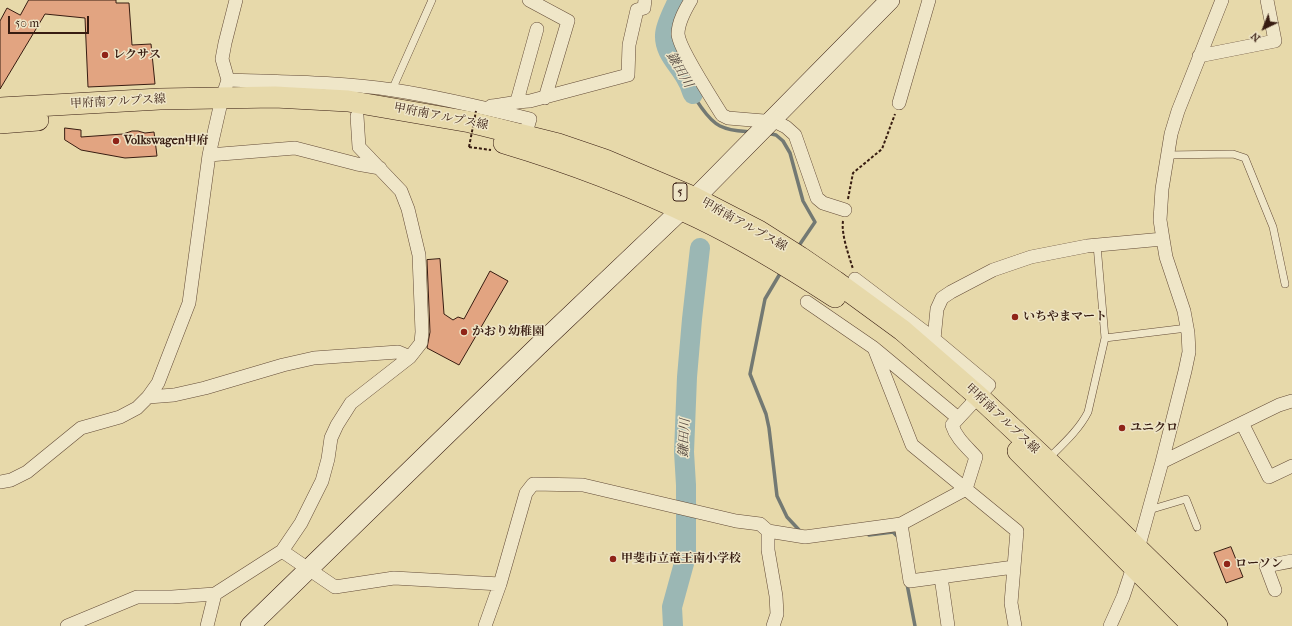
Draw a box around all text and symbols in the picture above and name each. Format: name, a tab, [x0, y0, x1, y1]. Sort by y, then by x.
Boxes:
scale bar	[10, 8, 91, 34]
north arrow	[1244, 8, 1284, 48]
text: 50 m	[15, 16, 39, 30]
text: N	[1248, 30, 1263, 45]
place label: レクサス	[113, 48, 161, 62]
water label: 鎌田川	[662, 49, 696, 91]
marker: レクサス	[100, 50, 110, 60]
street label: 甲府南アルプス線	[70, 92, 166, 112]
street label: 甲府南アルプス線	[393, 101, 489, 133]
place label: Volkswagen甲府	[124, 134, 209, 148]
marker: Volkswagen甲府	[111, 136, 121, 146]
road number: 5	[673, 183, 687, 201]
street label: 甲府南アルプス線	[699, 195, 789, 255]
place label: いちやまマート	[1023, 310, 1107, 324]
marker: いちやまマート	[1010, 312, 1020, 322]
place label: かおり幼稚園	[472, 325, 544, 339]
marker: かおり幼稚園	[459, 327, 469, 337]
street label: 甲府南アルプス線	[962, 381, 1042, 457]
water label: 鎌田川	[676, 418, 694, 458]
place label: ユニクロ	[1130, 421, 1178, 435]
marker: ユニクロ	[1117, 423, 1127, 433]
place label: 甲斐市立竜王南小学校	[621, 552, 741, 566]
marker: 甲斐市立竜王南小学校	[608, 554, 618, 564]
place label: ローソン	[1235, 557, 1283, 571]
marker: ローソン	[1222, 559, 1232, 569]

